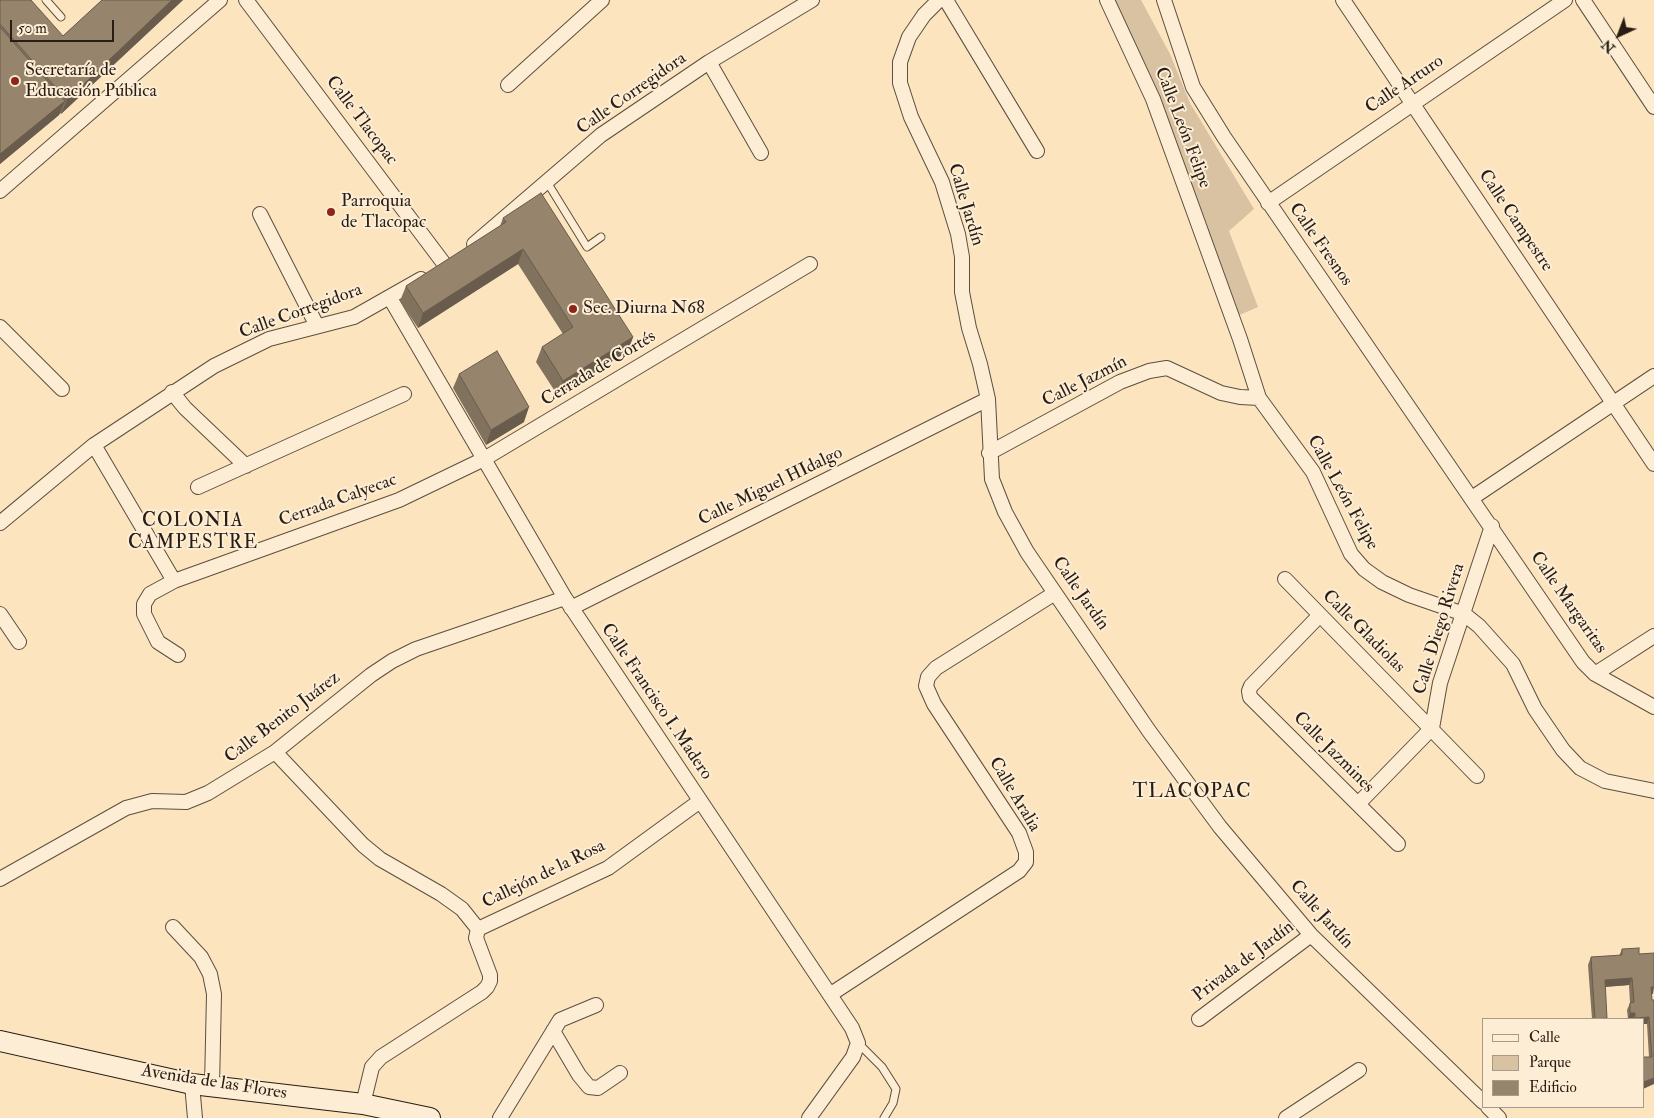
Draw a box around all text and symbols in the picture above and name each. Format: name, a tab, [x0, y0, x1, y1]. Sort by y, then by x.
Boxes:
scale bar	[12, 10, 116, 42]
north arrow	[1594, 10, 1644, 60]
text: 50 m	[18, 19, 47, 38]
text: N	[1598, 36, 1619, 57]
street label: Calle Corregidora	[573, 48, 691, 140]
street label: Calle Arturo	[1362, 51, 1448, 119]
place label: Secretaría de Educación Pública	[25, 60, 157, 102]
street label: Calle León Felipe	[1149, 65, 1215, 191]
street label: Calle Tlacopac	[320, 72, 402, 170]
marker: Secretaría de Educación Pública	[9, 75, 21, 87]
street label: Calle Jardín	[942, 161, 988, 249]
street label: Calle Campestre	[1473, 166, 1557, 276]
place label: Parroquia de Tlacopac	[341, 191, 426, 233]
street label: Calle Fresnos	[1284, 199, 1356, 291]
marker: Parroquia de Tlacopac	[325, 206, 337, 218]
street label: Calle Corregidora	[237, 280, 365, 344]
place label: Sec. Diurna N68	[583, 298, 705, 320]
marker: Sec. Diurna N68	[567, 303, 579, 315]
street label: Cerrada de Cortés	[538, 326, 660, 412]
street label: Calle Jazmín	[1039, 351, 1131, 413]
street label: Calle León Felipe	[1302, 432, 1382, 554]
street label: Calle Miguel HIdalgo	[695, 443, 847, 531]
street label: Cerrada Calyecac	[276, 470, 400, 532]
district label: COLONIA CAMPESTRE	[127, 511, 259, 555]
street label: Calle Margaritas	[1525, 548, 1611, 658]
street label: Calle Jardín	[1047, 553, 1113, 635]
street label: Calle Diego Rivera	[1410, 561, 1470, 697]
street label: Calle Gladiolas	[1317, 586, 1409, 678]
street label: Calle Francisco I. Madero	[596, 620, 716, 784]
street label: Calle Benito Juárez	[221, 668, 345, 768]
street label: Calle Jazmines	[1288, 708, 1378, 798]
street label: Calle Aralia	[983, 754, 1045, 836]
district label: TLACOPAC	[1131, 781, 1253, 805]
street label: Callejón de la Rosa	[479, 836, 609, 914]
street label: Calle Jardín	[1285, 876, 1357, 954]
street label: Privada de Jardín	[1189, 917, 1299, 1007]
legend	[1482, 1018, 1644, 1108]
text: Calle	[1529, 1028, 1560, 1047]
text: Parque	[1529, 1053, 1571, 1072]
street label: Avenida de las Flores	[140, 1061, 288, 1105]
text: Edificio	[1529, 1078, 1577, 1097]

